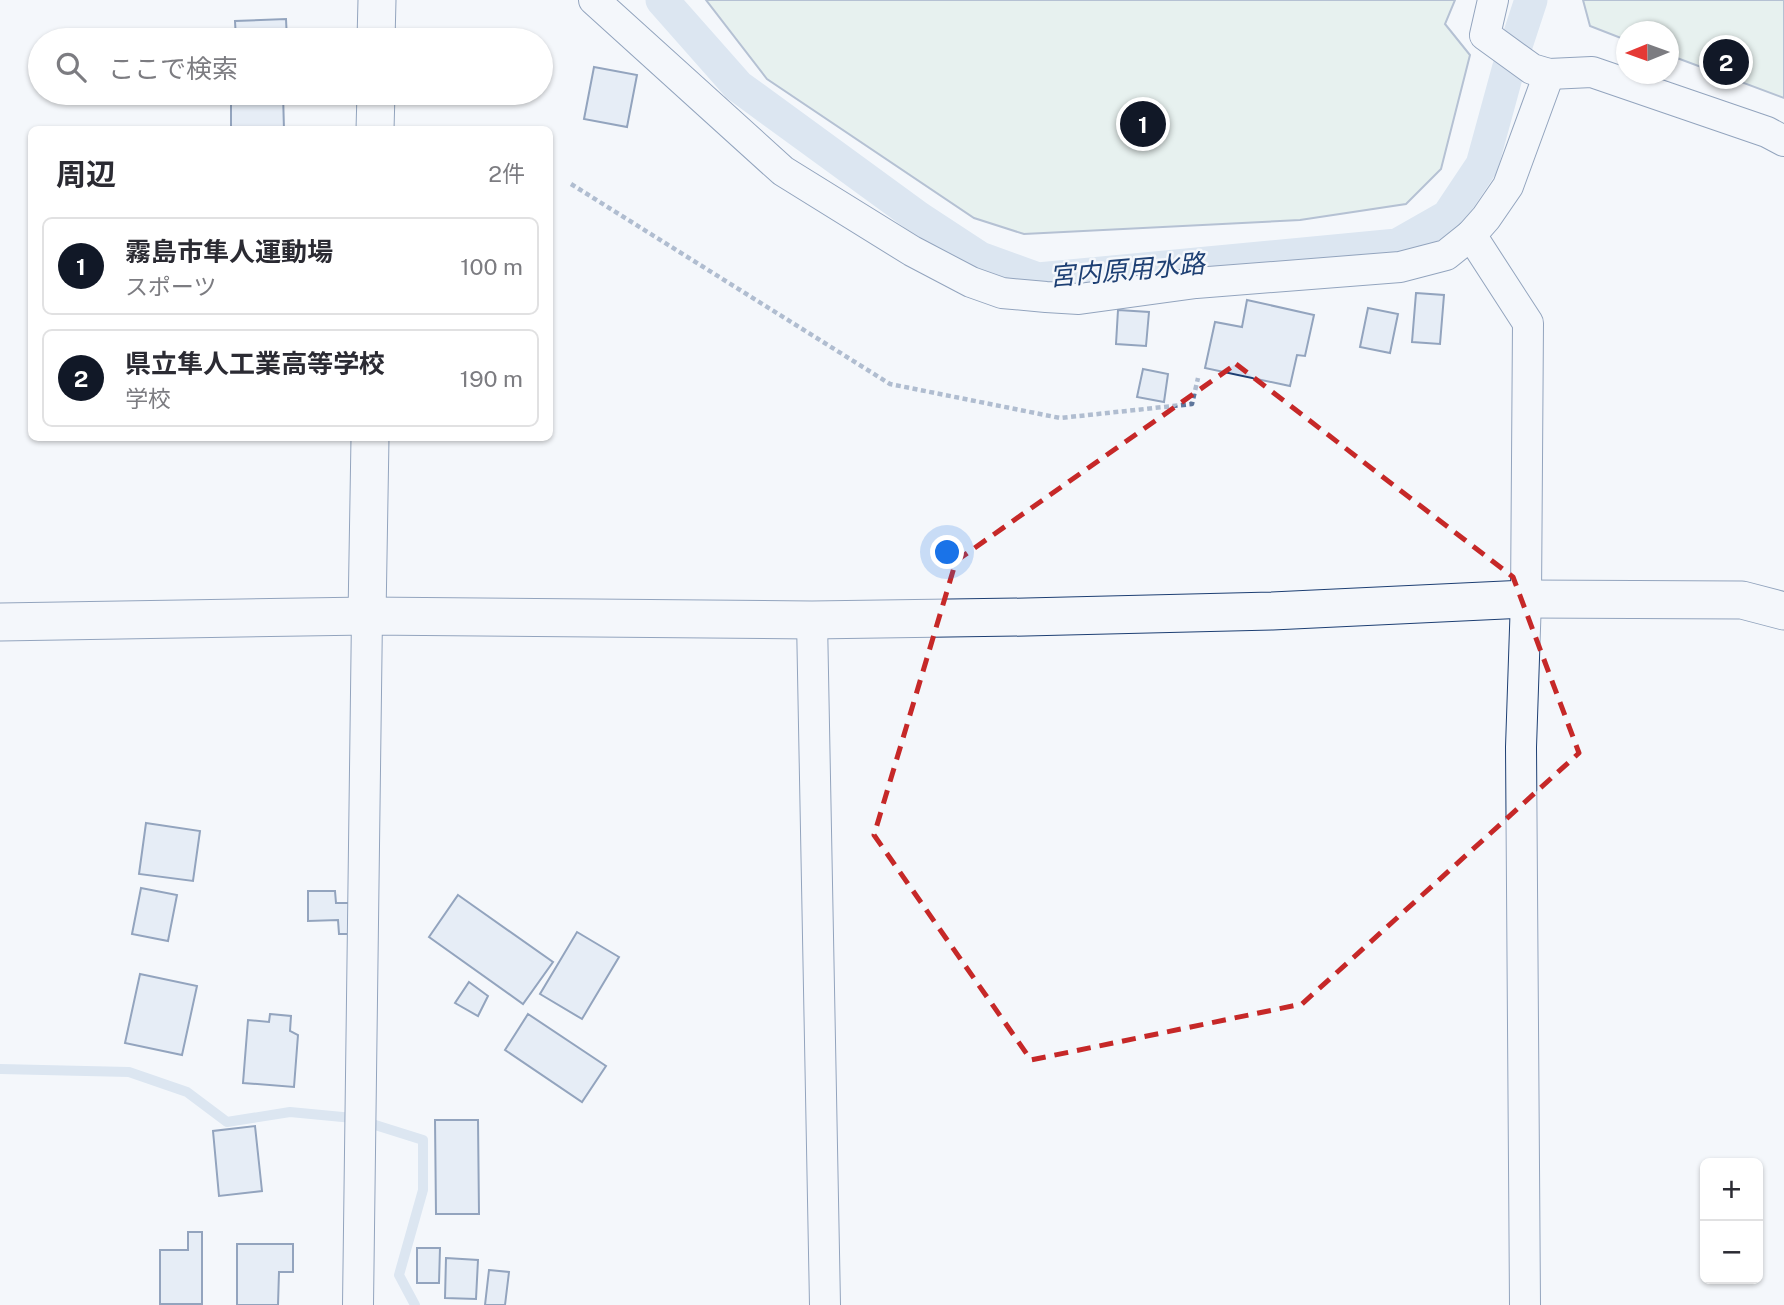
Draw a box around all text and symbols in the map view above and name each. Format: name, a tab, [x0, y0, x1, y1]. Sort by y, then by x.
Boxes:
north arrow	[1616, 21, 1679, 84]
search box	[28, 28, 553, 105]
pin: 2	[1703, 36, 1749, 88]
icon: search	[52, 48, 90, 86]
text: ここで検索	[108, 53, 238, 84]
pin: 1	[1120, 98, 1166, 150]
text: 周辺	[56, 156, 116, 192]
text: 2件	[488, 160, 525, 187]
text: 霧島市隼人運動場	[125, 236, 333, 267]
water label: 宮内原用水路	[1048, 247, 1208, 292]
text: 1	[76, 253, 86, 280]
text: 100 m	[460, 253, 523, 280]
text: スポーツ	[125, 273, 217, 300]
text: 県立隼人工業高等学校	[125, 348, 385, 379]
text: 2	[74, 365, 88, 392]
text: 190 m	[460, 365, 523, 392]
text: 学校	[125, 385, 171, 412]
your location	[930, 535, 964, 569]
map controls	[1700, 1158, 1763, 1284]
button: +	[1700, 1158, 1763, 1221]
button: −	[1700, 1221, 1763, 1284]

